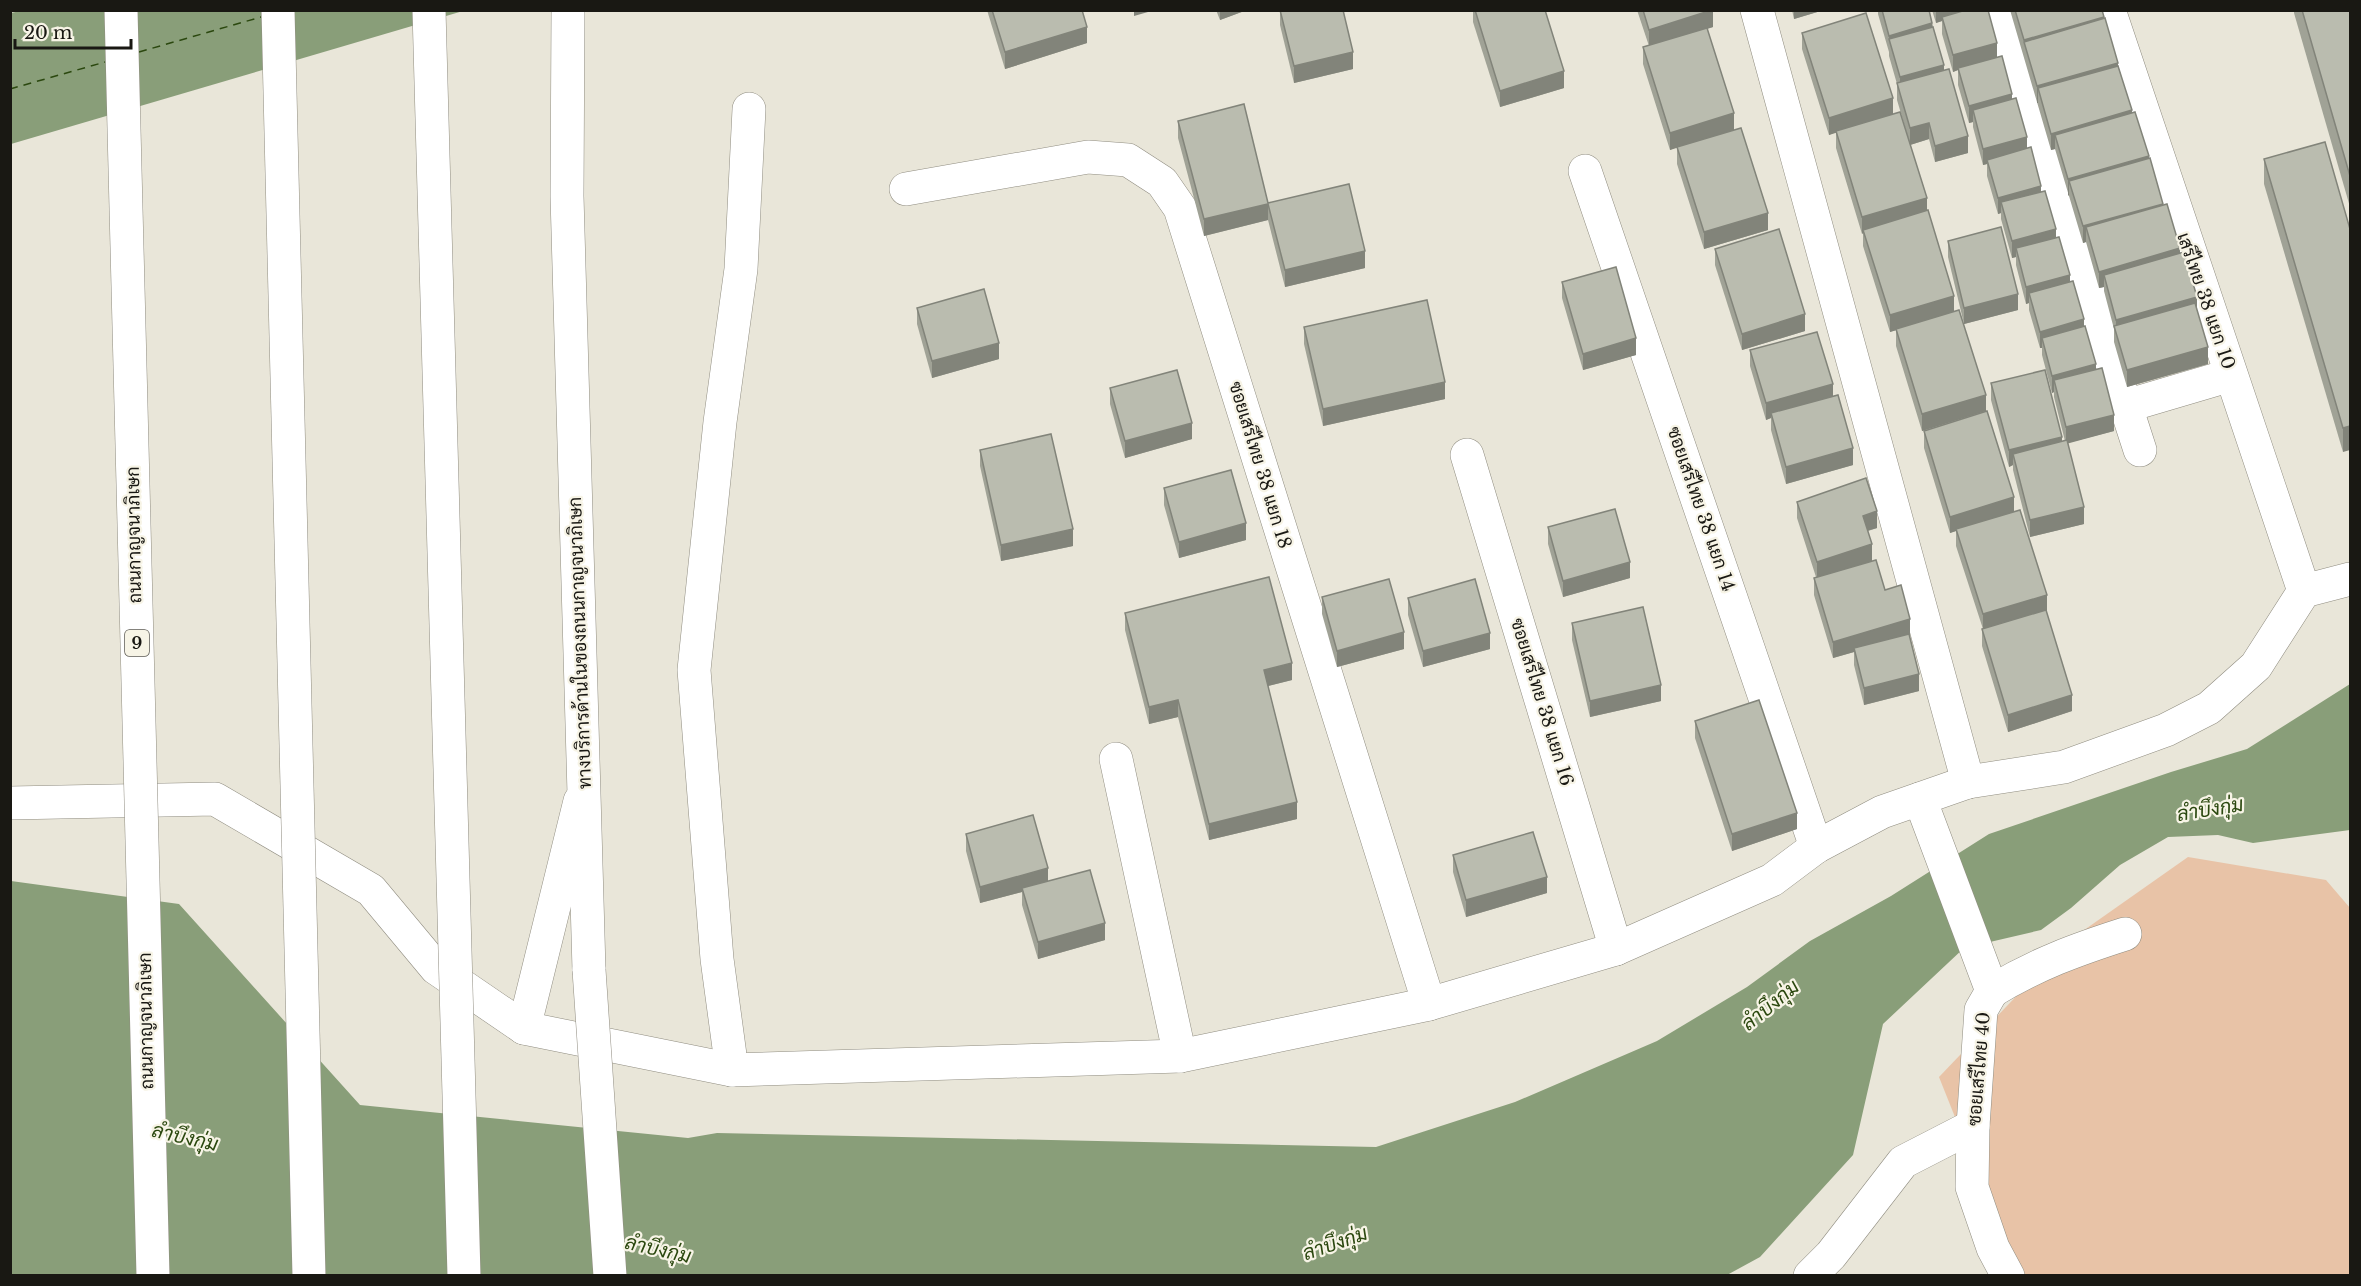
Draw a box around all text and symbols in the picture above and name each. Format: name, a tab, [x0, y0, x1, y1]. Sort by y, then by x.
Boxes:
scale bar	[15, 12, 130, 50]
text: 20 m	[24, 22, 72, 44]
street label: เสรีไทย 38 แยก 10	[2172, 229, 2242, 372]
street label: ซอยเสรีไทย 38 แยก 18	[1224, 378, 1298, 551]
street label: ซอยเสรีไทย 38 แยก 14	[1662, 423, 1741, 594]
street label: ถนนกาญจนาภิเษก	[122, 466, 146, 604]
street label: ทางบริการด้านในของถนนกาญจนาภิเษก	[562, 497, 596, 789]
street label: ซอยเสรีไทย 38 แยก 16	[1506, 615, 1580, 788]
road number: 9	[125, 630, 149, 656]
water label: ลำบึงกุ่ม	[2175, 791, 2245, 828]
street label: ถนนกาญจนาภิเษก	[134, 952, 158, 1090]
water label: ลำบึงกุ่ม	[1736, 974, 1805, 1037]
street label: ซอยเสรีไทย 40	[1961, 1011, 1995, 1127]
water label: ลำบึงกุ่ม	[149, 1117, 221, 1158]
water label: ลำบึงกุ่ม	[1299, 1220, 1371, 1267]
water label: ลำบึงกุ่ม	[622, 1229, 694, 1270]

